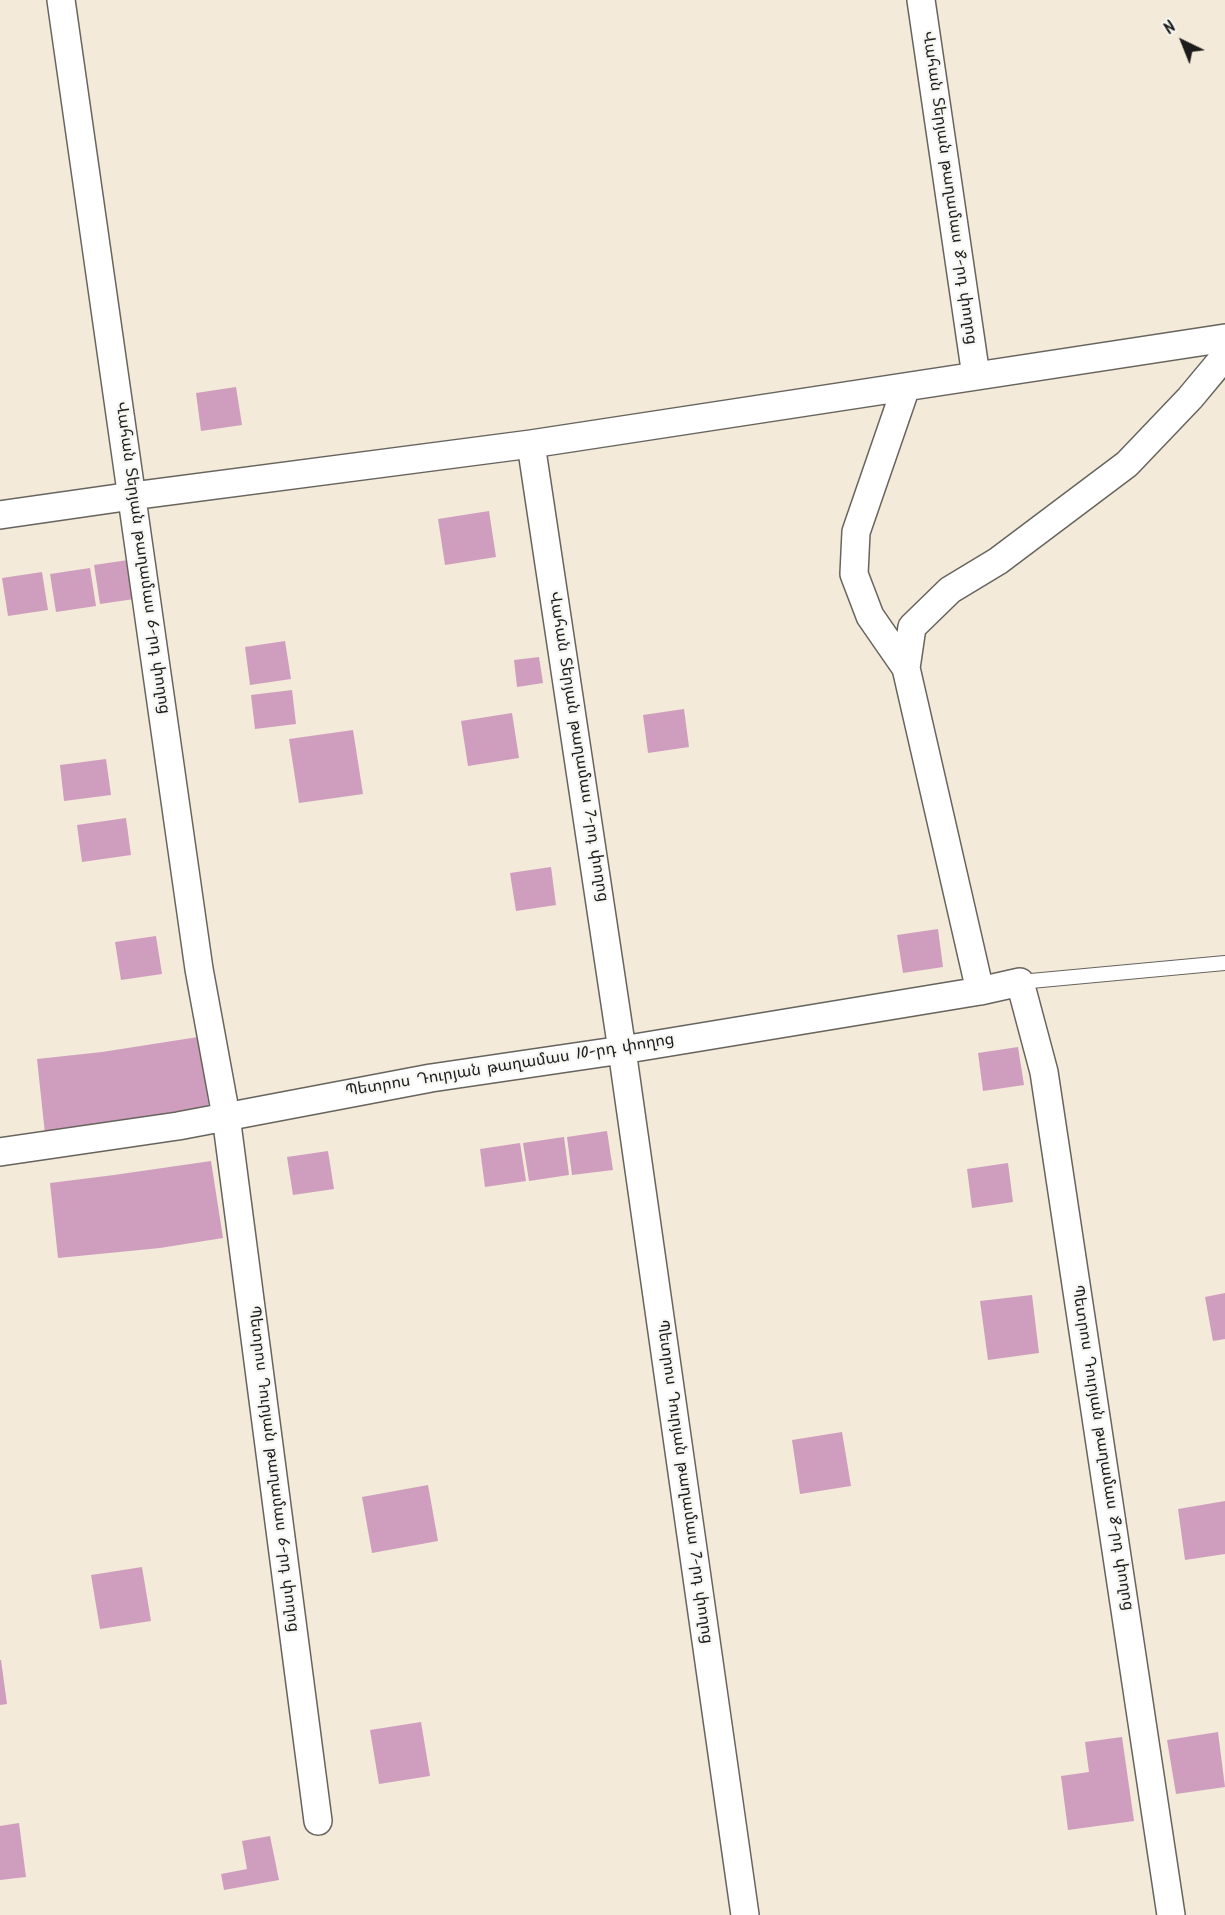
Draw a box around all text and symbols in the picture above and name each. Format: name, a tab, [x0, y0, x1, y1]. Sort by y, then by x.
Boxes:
north arrow	[1153, 12, 1213, 72]
text: N	[1158, 16, 1183, 41]
street label: Վահան Տերյան թաղամաս 8-րդ փողոց	[916, 30, 980, 346]
street label: Վահան Տերյան թաղամաս 6-րդ փողոց	[110, 400, 172, 716]
street label: Վահան Տերյան թաղամաս 7-րդ փողոց	[543, 590, 611, 904]
street label: Պետրոս Դուրյան թաղամաս 10-րդ փողոց	[344, 1031, 676, 1103]
street label: Պետրոս Դուրյան թաղամաս 8-րդ փողոց	[1066, 1284, 1136, 1612]
street label: Պետրոս Դուրյան թաղամաս 6-րդ փողոց	[242, 1305, 302, 1633]
street label: Պետրոս Դուրյան թաղամաս 7-րդ փողոց	[651, 1319, 715, 1645]

